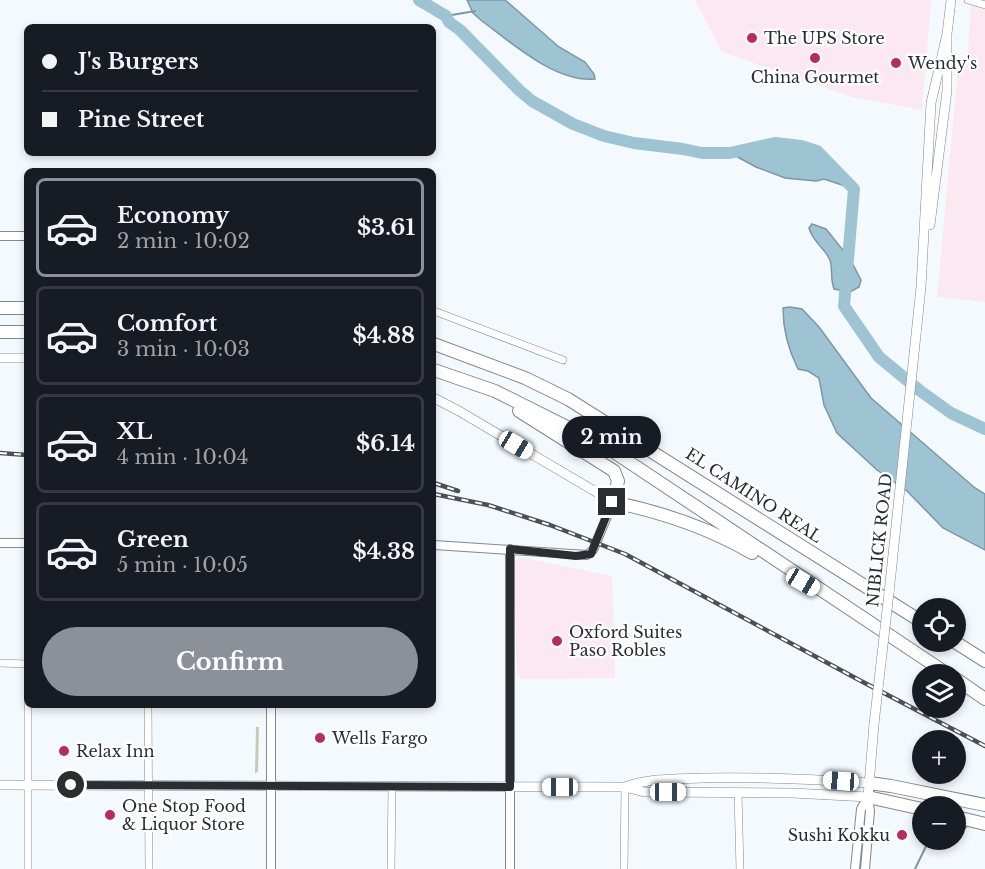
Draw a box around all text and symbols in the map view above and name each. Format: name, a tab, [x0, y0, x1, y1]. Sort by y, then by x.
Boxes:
place label: The UPS Store	[764, 28, 885, 48]
marker: The UPS Store	[745, 31, 759, 45]
text: J's Burgers	[78, 48, 199, 75]
marker: China Gourmet	[808, 51, 822, 65]
place label: Wendy's	[907, 53, 977, 73]
marker: Wendy's	[889, 56, 903, 70]
place label: China Gourmet	[751, 67, 879, 87]
text: Pine Street	[78, 106, 204, 133]
icon: car	[45, 201, 99, 255]
text: Economy	[117, 202, 229, 229]
text: $3.61	[357, 214, 415, 241]
text: 2 min · 10:02	[117, 229, 250, 253]
icon: car	[45, 309, 99, 363]
text: Comfort	[117, 310, 217, 337]
text: $4.88	[353, 322, 415, 349]
text: 3 min · 10:03	[117, 337, 250, 361]
callout: 2 min	[562, 415, 662, 457]
icon: car	[45, 417, 99, 471]
text: XL	[117, 418, 152, 445]
text: 2 min	[580, 425, 643, 449]
car	[496, 428, 536, 462]
text: $6.14	[356, 430, 415, 457]
street label: EL CAMINO REAL	[682, 443, 826, 547]
text: 4 min · 10:04	[117, 445, 249, 469]
street label: NIBLICK ROAD	[862, 472, 896, 608]
route end	[598, 488, 625, 515]
icon: car	[45, 525, 99, 579]
text: Green	[117, 526, 189, 553]
text: $4.38	[353, 538, 415, 565]
text: 5 min · 10:05	[117, 553, 248, 577]
car	[783, 565, 823, 599]
map controls	[912, 598, 966, 850]
button: locate	[912, 598, 966, 652]
place label: Oxford Suites Paso Robles	[569, 622, 682, 660]
button: Confirm	[42, 627, 418, 696]
marker: Oxford Suites Paso Robles	[550, 634, 564, 648]
button: layers	[912, 664, 966, 718]
place label: Wells Fargo	[331, 728, 428, 748]
button: +	[912, 730, 966, 784]
marker: Wells Fargo	[313, 731, 327, 745]
place label: Relax Inn	[76, 741, 155, 761]
marker: Relax Inn	[57, 744, 71, 758]
route start	[57, 771, 84, 798]
car	[822, 771, 860, 791]
car	[542, 778, 578, 796]
car	[650, 783, 686, 801]
place label: One Stop Food & Liquor Store	[122, 796, 246, 834]
button: −	[912, 796, 966, 850]
marker: One Stop Food & Liquor Store	[103, 808, 117, 822]
place label: Sushi Kokku	[788, 825, 890, 845]
marker: Sushi Kokku	[895, 828, 909, 842]

